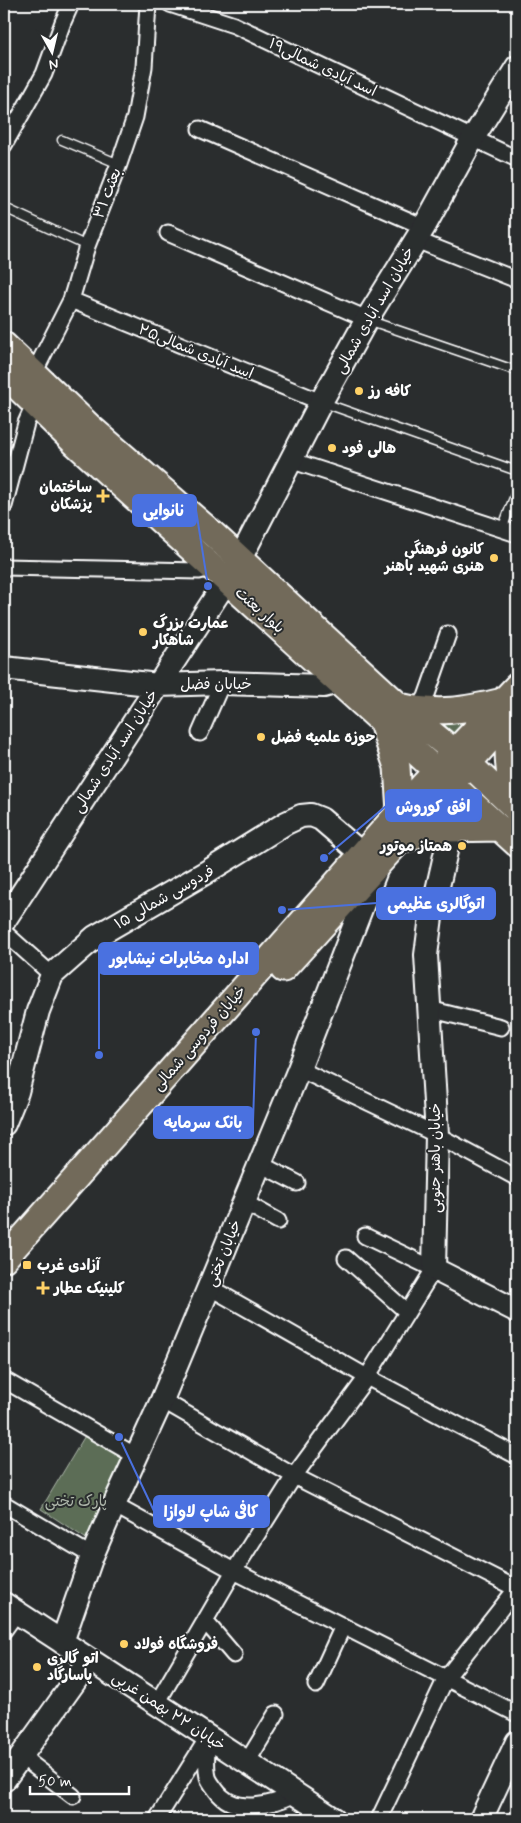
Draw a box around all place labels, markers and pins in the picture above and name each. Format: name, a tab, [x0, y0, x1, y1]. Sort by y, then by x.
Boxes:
place label: کافه رز	[367, 382, 412, 402]
marker: کافه رز	[353, 385, 365, 397]
place label: هالی فود	[342, 439, 396, 459]
marker: هالی فود	[326, 442, 338, 454]
place label: ساختمان پزشکان	[39, 478, 93, 515]
marker: ساختمان پزشکان	[96, 489, 110, 503]
callout: نانوایی	[133, 495, 196, 526]
place label: کانون فرهنگی هنری شهید باهنر	[383, 539, 484, 577]
marker: کانون فرهنگی هنری شهید باهنر	[488, 552, 500, 564]
place label: عمارت بزرگ شاهکار	[152, 613, 229, 651]
marker: عمارت بزرگ شاهکار	[137, 626, 149, 638]
place label: حوزه علمیه فضل	[271, 728, 376, 748]
marker: حوزه علمیه فضل	[255, 731, 267, 743]
callout: افق کوروش	[386, 790, 481, 821]
place label: همتاز موتور	[378, 837, 452, 857]
marker: همتاز موتور	[456, 840, 468, 852]
callout: اتوگالری عظیمی	[377, 888, 495, 919]
callout: اداره مخابرات نیشابور	[99, 943, 258, 974]
callout: بانک سرمایه	[154, 1107, 253, 1138]
place label: آزادی غرب	[37, 1256, 101, 1276]
marker: آزادی غرب	[21, 1259, 33, 1271]
place label: کلینیک عطار	[52, 1279, 125, 1299]
marker: کلینیک عطار	[36, 1281, 50, 1295]
callout: كافى شاپ لاوازا	[154, 1496, 269, 1527]
place label: فروشگاه فولاد	[134, 1634, 218, 1655]
marker: فروشگاه فولاد	[118, 1638, 130, 1650]
place label: اتو گالری پاسارگاد	[47, 1648, 99, 1686]
marker: اتو گالری پاسارگاد	[31, 1661, 43, 1673]

